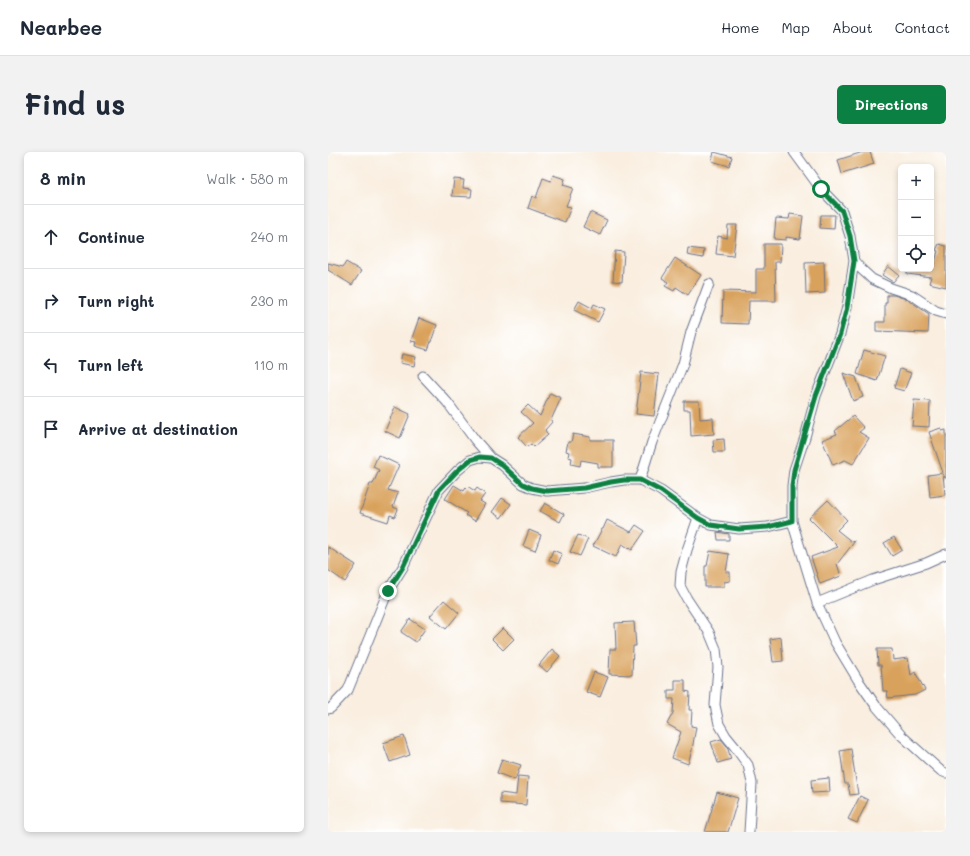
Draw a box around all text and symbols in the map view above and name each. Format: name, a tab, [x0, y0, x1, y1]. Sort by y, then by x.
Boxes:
text: Nearbee	[20, 15, 102, 40]
text: Home	[721, 18, 759, 37]
text: Map	[781, 18, 810, 37]
text: About	[832, 18, 873, 37]
text: Contact	[895, 18, 950, 37]
button: Directions	[837, 85, 946, 124]
text: Find us	[24, 86, 125, 122]
map controls	[898, 164, 934, 272]
button: +	[898, 164, 934, 200]
text: 8 min	[40, 167, 86, 189]
text: Walk · 580 m	[206, 170, 288, 187]
route start	[812, 180, 830, 198]
button: −	[898, 200, 934, 236]
icon: ahead	[40, 226, 62, 248]
text: Continue	[78, 227, 145, 247]
text: 240 m	[251, 228, 288, 245]
button: locate	[898, 236, 934, 272]
icon: right	[40, 290, 62, 312]
text: Turn right	[78, 291, 155, 311]
text: 230 m	[251, 292, 288, 309]
icon: left	[40, 354, 62, 376]
text: Turn left	[78, 355, 143, 375]
text: 110 m	[254, 356, 288, 373]
icon: arrive	[40, 418, 62, 440]
text: Arrive at destination	[78, 419, 238, 439]
route end	[379, 582, 397, 600]

